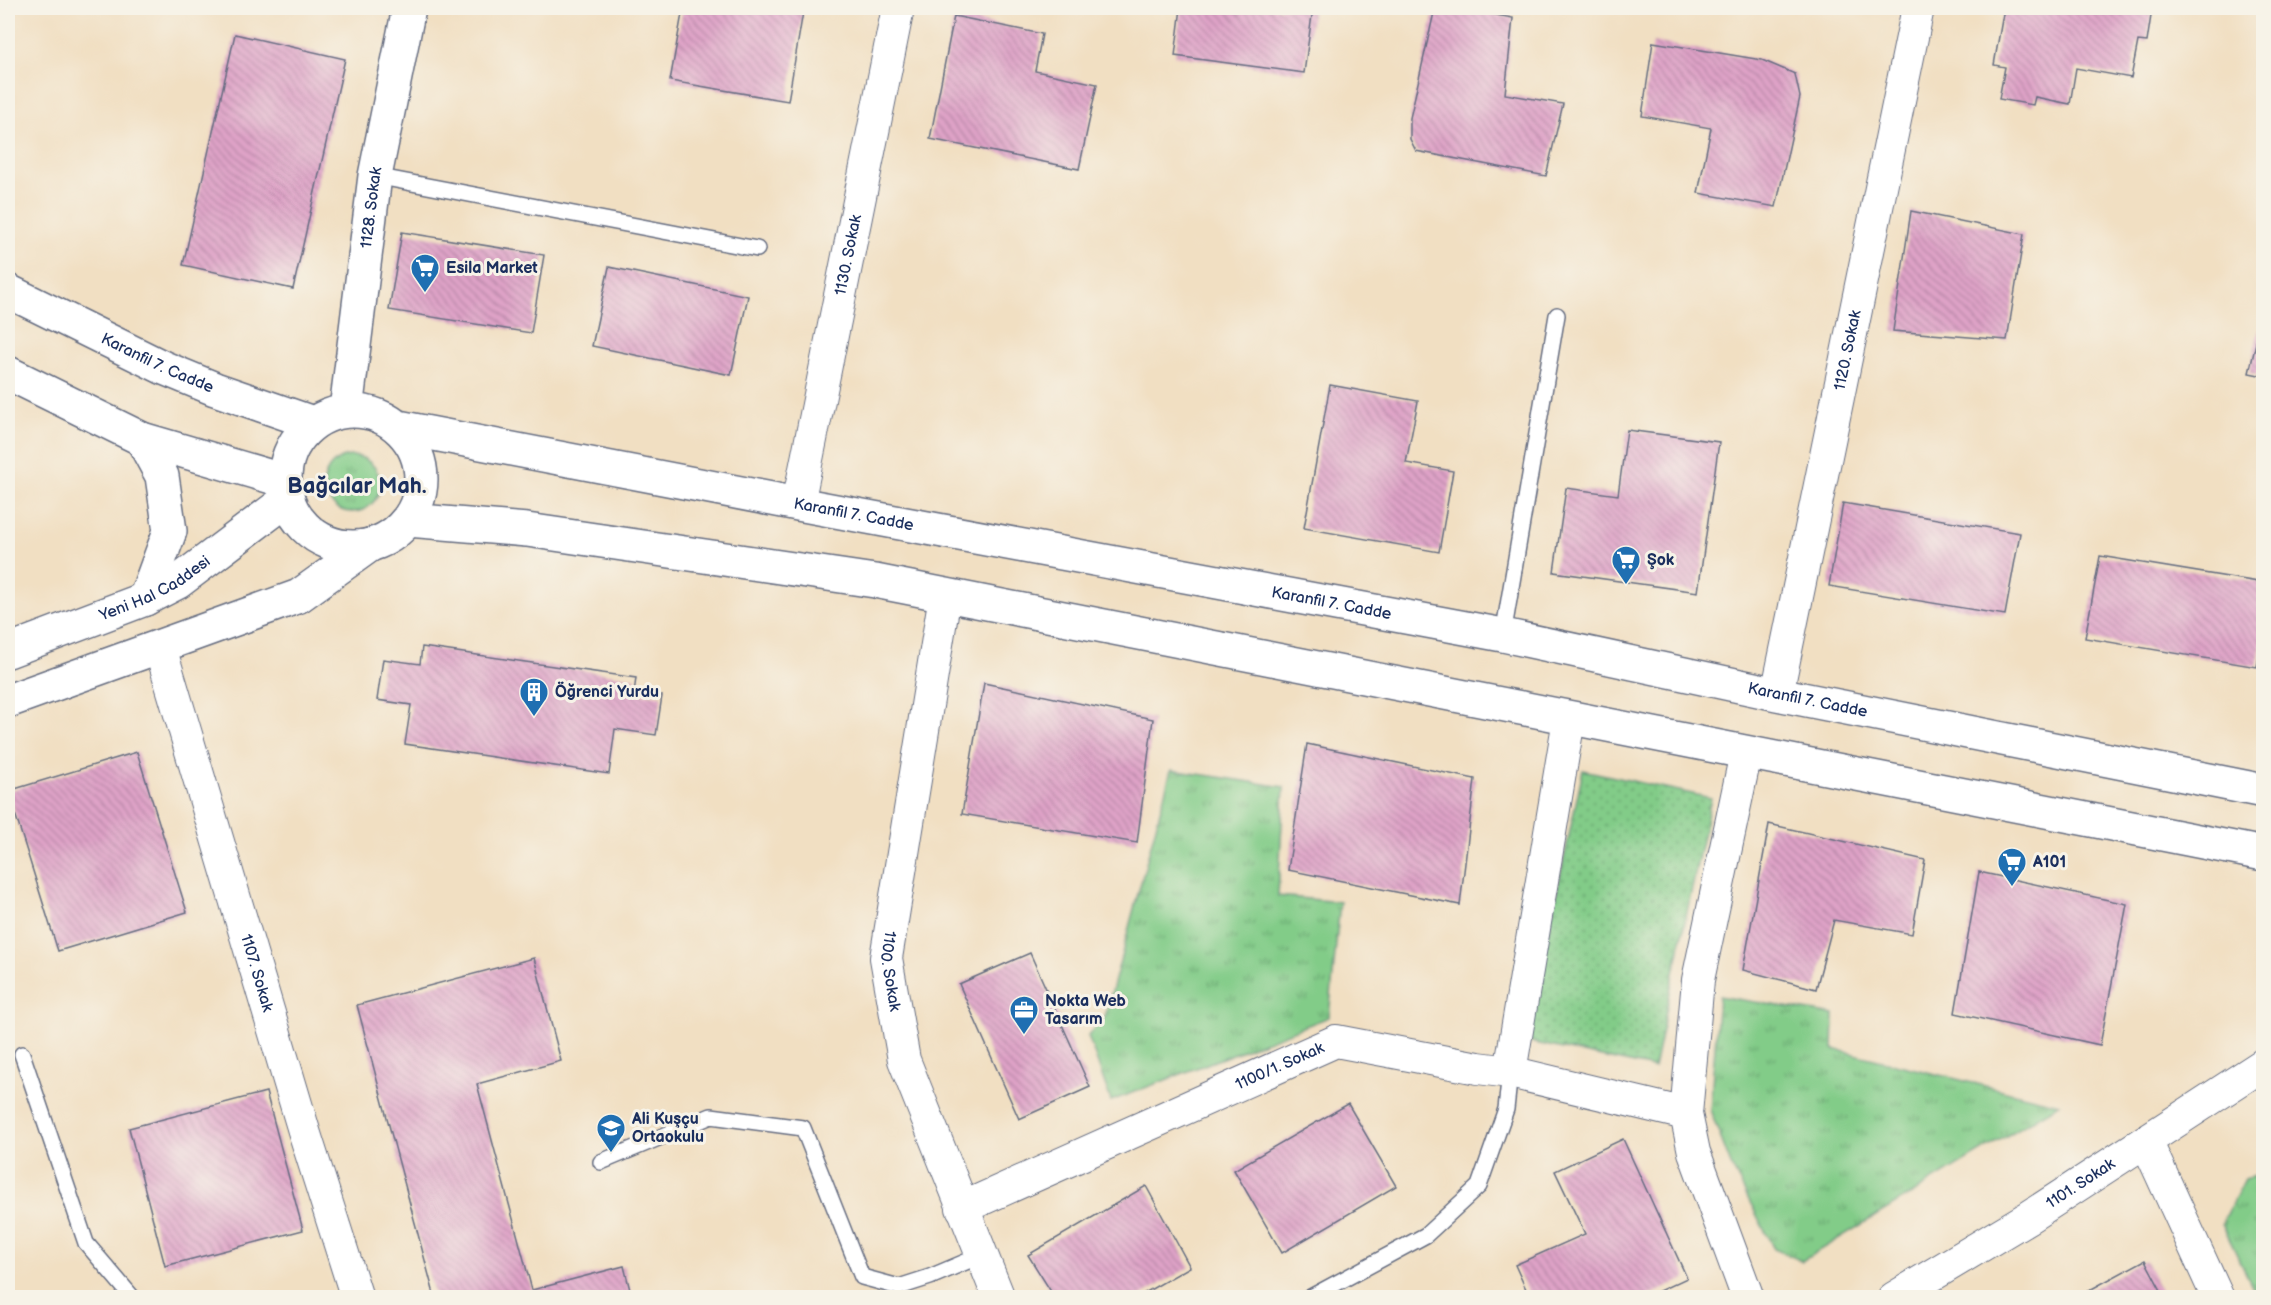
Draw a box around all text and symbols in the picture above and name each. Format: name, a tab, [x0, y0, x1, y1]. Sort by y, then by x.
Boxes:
street label: 1128. Sokak	[357, 165, 386, 249]
street label: 1130. Sokak	[831, 213, 866, 297]
supermarket icon: Esila Market	[409, 252, 441, 294]
place label: Esila Market	[446, 259, 538, 278]
street label: 1120. Sokak	[1830, 308, 1865, 392]
street label: Karanfil 7. Cadde	[98, 329, 217, 397]
district label: Bağcılar Mah.	[287, 473, 427, 500]
street label: Karanfil 7. Cadde	[792, 494, 916, 535]
supermarket icon: Şok	[1610, 544, 1642, 586]
place label: Şok	[1647, 551, 1675, 570]
street label: Yeni Hal Caddesi	[96, 552, 214, 625]
street label: Karanfil 7. Cadde	[1270, 583, 1394, 624]
building icon: Öğrenci Yurdu	[518, 676, 550, 718]
street label: Karanfil 7. Cadde	[1746, 678, 1870, 721]
place label: Öğrenci Yurdu	[555, 681, 659, 702]
supermarket icon: A101	[1996, 846, 2028, 888]
place label: A101	[2032, 853, 2066, 872]
street label: 1100. Sokak	[876, 929, 905, 1013]
street label: 1107. Sokak	[236, 932, 278, 1014]
place label: Nokta Web Tasarım	[1045, 992, 1127, 1029]
office icon: Nokta Web Tasarım	[1008, 994, 1040, 1036]
street label: 1100/1. Sokak	[1232, 1038, 1327, 1094]
place label: Ali Kuşçu Ortaokulu	[631, 1110, 704, 1147]
school or university icon: Ali Kuşçu Ortaokulu	[595, 1112, 627, 1154]
street label: 1101. Sokak	[2043, 1154, 2119, 1213]

